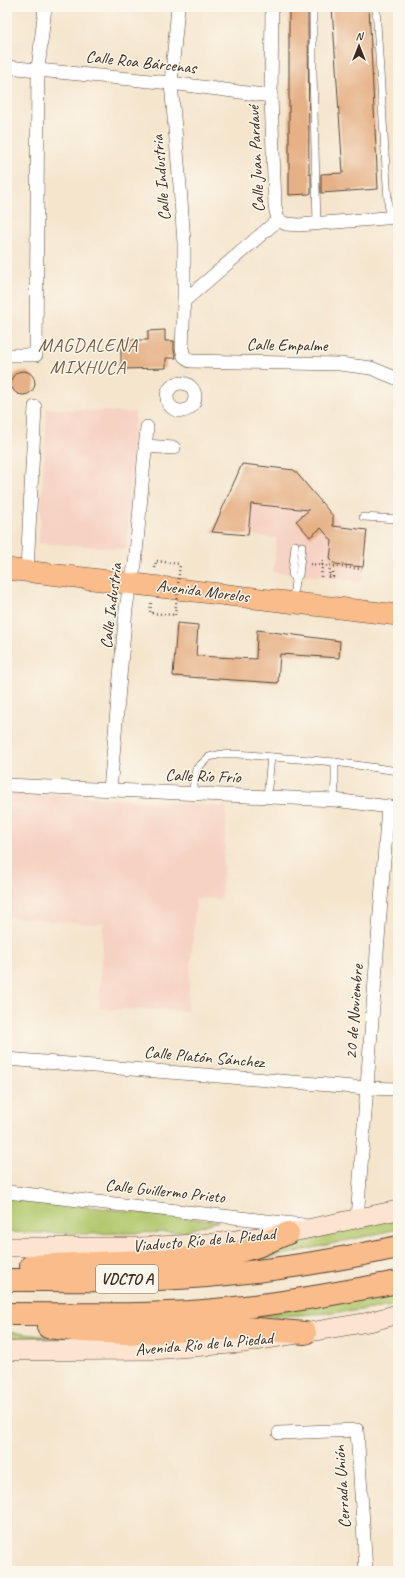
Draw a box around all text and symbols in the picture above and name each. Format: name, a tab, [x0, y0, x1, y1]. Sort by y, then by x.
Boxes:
north arrow	[339, 26, 379, 66]
text: N	[356, 29, 365, 43]
street label: Calle Roa Bárcenas	[85, 46, 199, 78]
street label: Calle Juan Pardavé	[243, 103, 269, 213]
street label: Calle Industria	[147, 133, 175, 222]
district label: MAGDALENA MIXHUCA	[38, 333, 139, 379]
street label: Calle Empalme	[246, 334, 329, 356]
street label: Calle Industria	[95, 561, 127, 650]
street label: Avenida Morelos	[156, 575, 252, 607]
street label: Calle Río Frío	[165, 764, 242, 788]
street label: 20 de Noviembre	[340, 963, 368, 1060]
street label: Calle Platón Sánchez	[143, 1041, 266, 1073]
street label: Calle Guillermo Prieto	[104, 1174, 227, 1208]
street label: Viaducto Río de la Piedad	[132, 1223, 278, 1257]
road number: VDCTO A	[96, 1265, 158, 1293]
street label: Avenida Río de la Piedad	[134, 1327, 276, 1360]
street label: Cerrada Unión	[329, 1444, 355, 1529]

